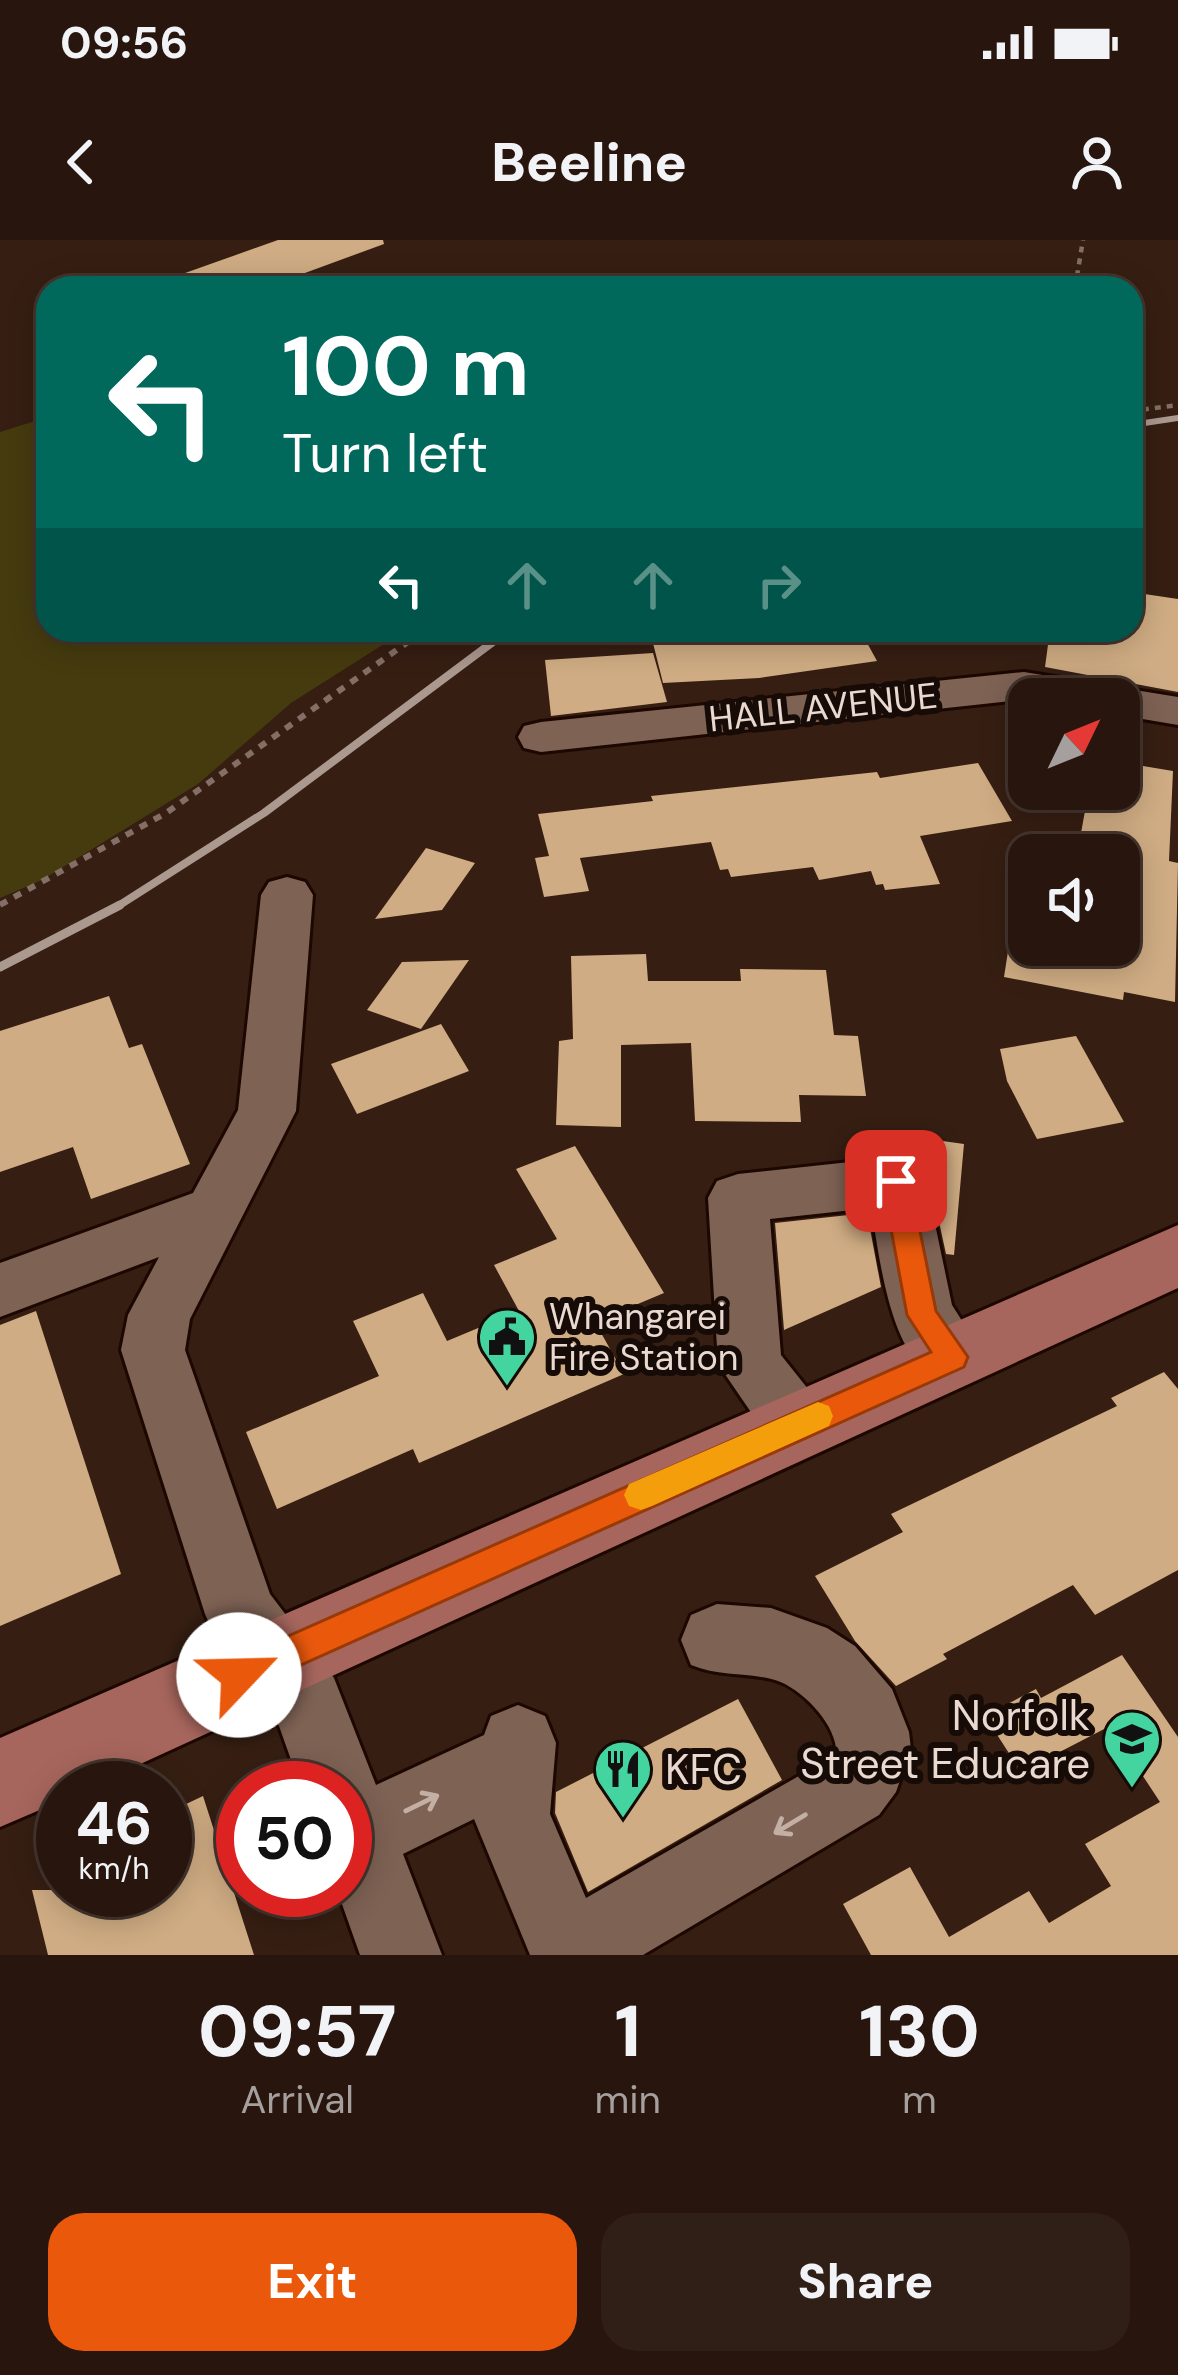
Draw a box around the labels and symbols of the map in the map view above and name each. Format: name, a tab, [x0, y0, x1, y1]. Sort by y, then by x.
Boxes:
street label: HALL AVENUE	[706, 672, 940, 742]
north arrow	[1008, 678, 1140, 810]
pin	[845, 1130, 947, 1232]
place label: Whangarei Fire Station	[549, 1293, 738, 1381]
public building icon: Whangarei Fire Station	[476, 1306, 538, 1388]
position arrow	[176, 1612, 302, 1738]
place label: Norfolk Street Educare	[800, 1688, 1090, 1791]
school or university icon: Norfolk Street Educare	[1101, 1708, 1163, 1790]
restaurant icon: KFC	[592, 1738, 654, 1820]
place label: KFC	[665, 1742, 742, 1797]
speed limit sign: 50	[216, 1761, 372, 1917]
one-way arrow	[403, 1791, 439, 1813]
one-way arrow	[773, 1813, 808, 1837]

